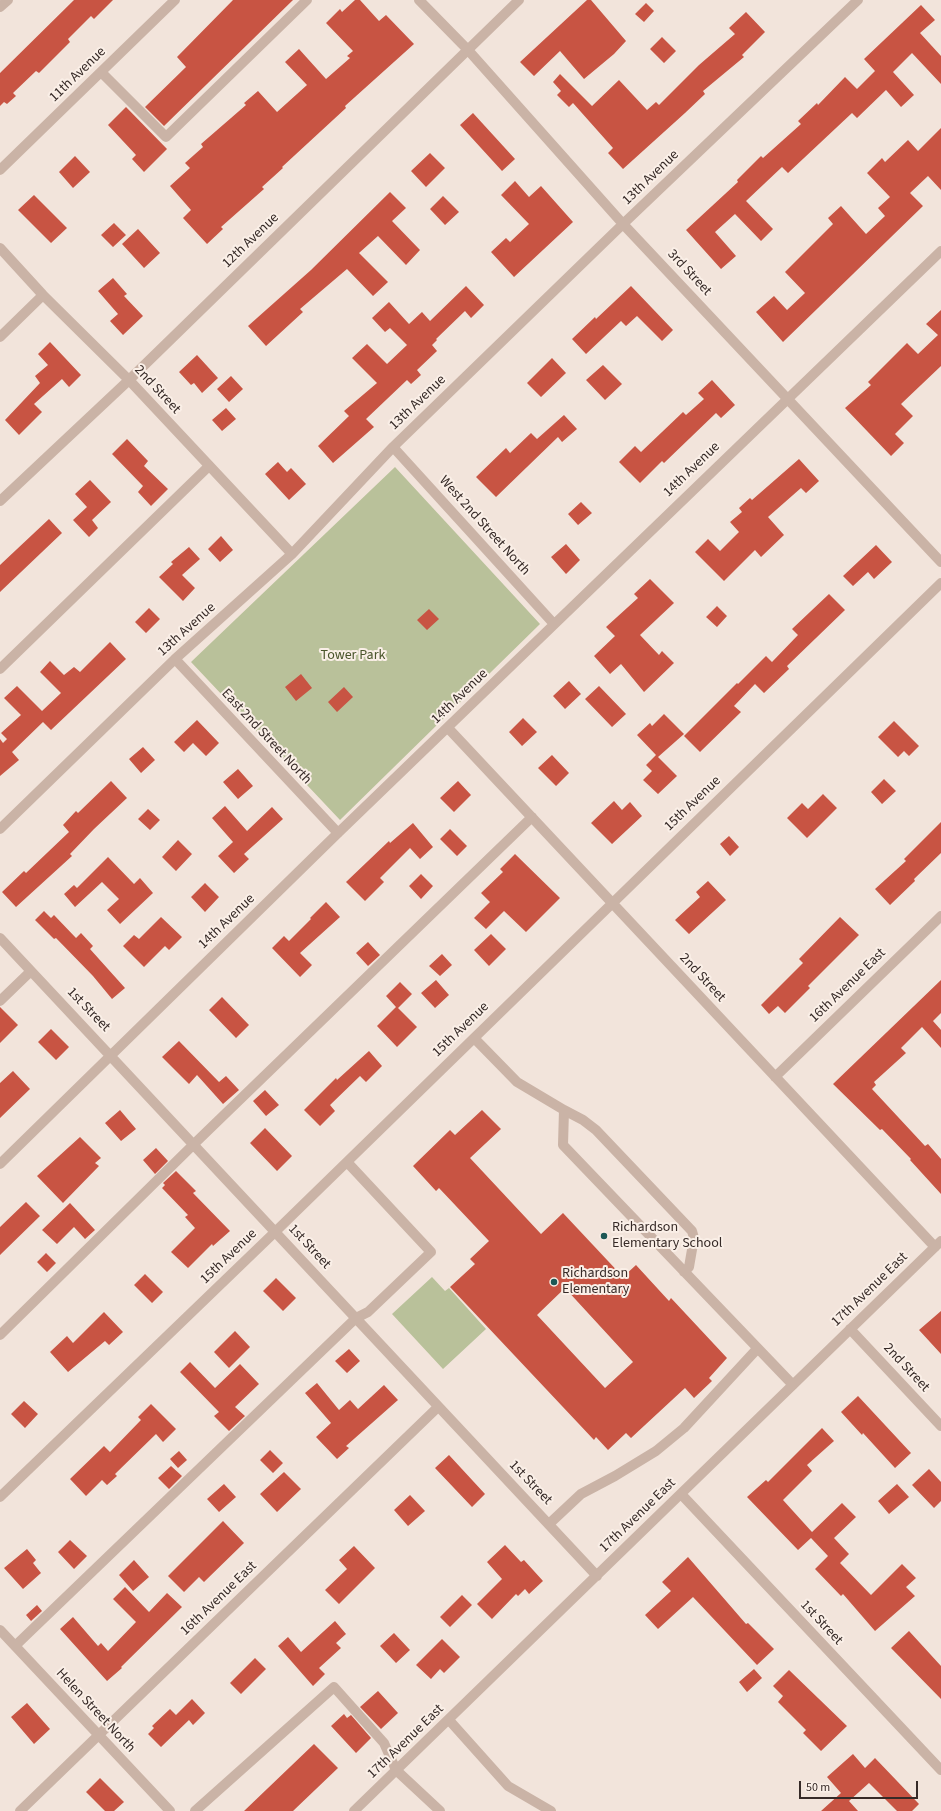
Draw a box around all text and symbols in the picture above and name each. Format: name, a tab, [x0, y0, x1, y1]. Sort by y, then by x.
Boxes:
street label: 11th Avenue	[46, 44, 110, 106]
street label: 13th Avenue	[619, 147, 683, 209]
street label: 12th Avenue	[219, 210, 283, 272]
street label: 3rd Street	[663, 246, 715, 300]
street label: 2nd Street	[130, 362, 184, 418]
street label: 13th Avenue	[386, 372, 450, 434]
street label: 14th Avenue	[660, 439, 724, 501]
street label: West 2nd Street North	[435, 473, 533, 579]
street label: 13th Avenue	[155, 600, 219, 660]
park label: Tower Park	[321, 648, 385, 664]
street label: 14th Avenue	[428, 666, 492, 728]
street label: East 2nd Street North	[217, 686, 315, 788]
street label: 15th Avenue	[661, 773, 725, 835]
street label: 14th Avenue	[195, 891, 259, 953]
street label: 16th Avenue East	[806, 945, 890, 1027]
street label: 2nd Street	[675, 950, 729, 1006]
street label: 1st Street	[63, 984, 113, 1036]
street label: 15th Avenue	[429, 999, 493, 1061]
place label: Richardson Elementary School	[612, 1220, 722, 1252]
street label: 1st Street	[284, 1221, 334, 1273]
street label: 15th Avenue	[197, 1226, 261, 1288]
marker: Richardson Elementary School	[599, 1231, 609, 1241]
street label: 17th Avenue East	[828, 1249, 912, 1331]
place label: Richardson Elementary	[562, 1266, 629, 1298]
marker: Richardson Elementary	[549, 1277, 559, 1287]
street label: 2nd Street	[879, 1340, 933, 1396]
street label: 1st Street	[505, 1457, 555, 1509]
street label: 17th Avenue East	[596, 1475, 680, 1557]
street label: 16th Avenue East	[177, 1558, 261, 1640]
street label: 1st Street	[796, 1597, 846, 1649]
street label: Helen Street North	[52, 1665, 138, 1757]
street label: 17th Avenue East	[364, 1701, 448, 1783]
scale bar	[801, 1773, 920, 1799]
text: 50 m	[806, 1779, 830, 1796]

